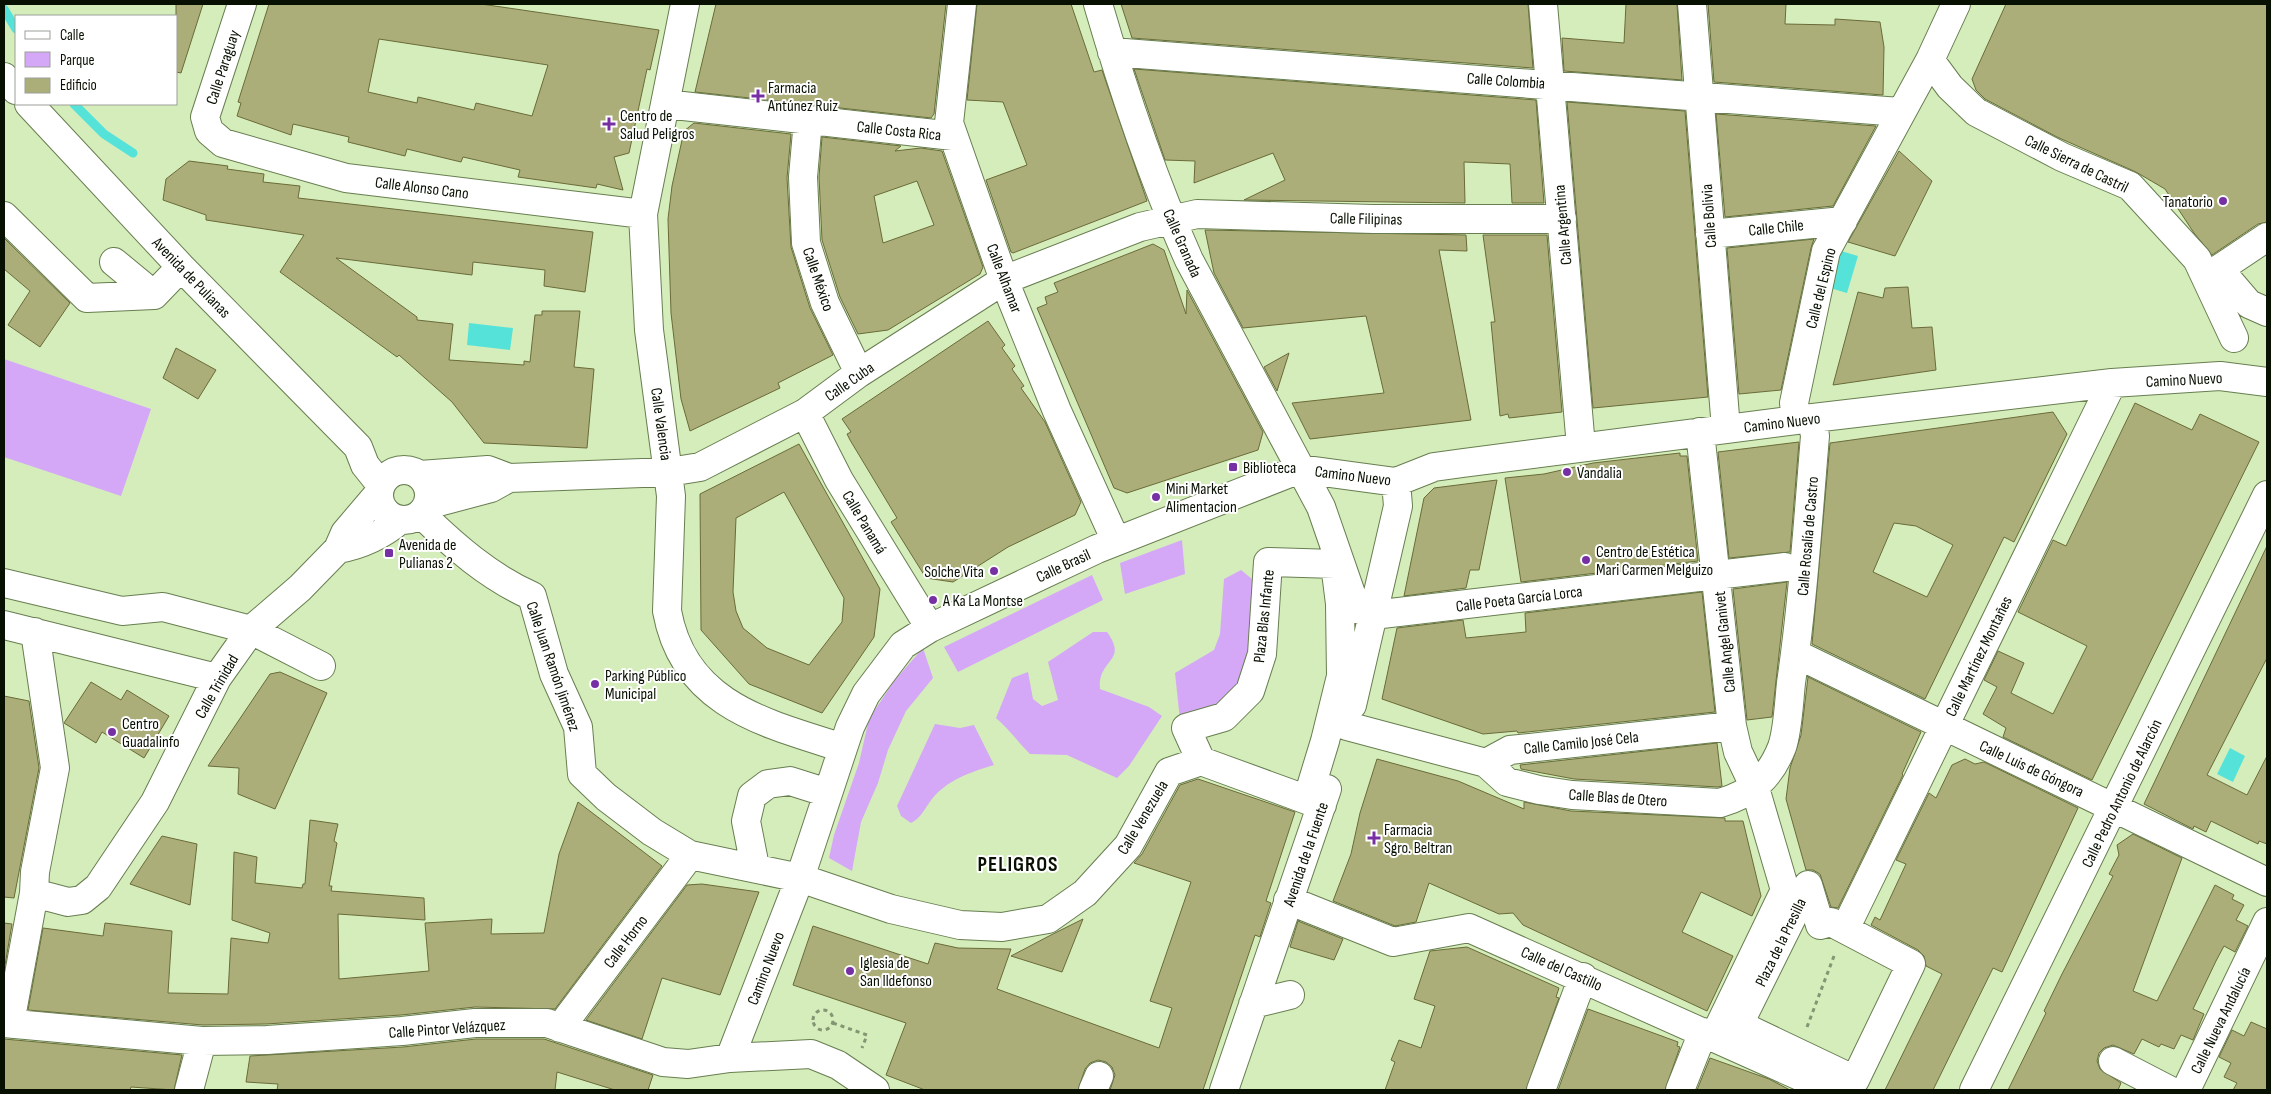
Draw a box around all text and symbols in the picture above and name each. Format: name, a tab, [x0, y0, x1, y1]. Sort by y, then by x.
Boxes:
legend	[15, 15, 178, 105]
text: Calle	[60, 26, 84, 45]
street label: Calle Paraguay	[202, 28, 244, 107]
text: Parque	[60, 51, 95, 70]
street label: Calle Colombia	[1466, 69, 1546, 94]
text: Edificio	[60, 76, 97, 95]
place label: Farmacia Antúnez Ruiz	[767, 79, 838, 116]
marker: Farmacia Antúnez Ruiz	[752, 90, 764, 102]
place label: Centro de Salud Peligros	[620, 107, 695, 144]
marker: Centro de Salud Peligros	[602, 117, 616, 131]
street label: Calle Costa Rica	[856, 118, 942, 145]
street label: Calle Sierra de Castril	[2021, 131, 2131, 198]
street label: Calle Alonso Cano	[374, 173, 470, 204]
street label: Calle Bolivia	[1698, 183, 1721, 248]
street label: Calle Argentina	[1551, 184, 1576, 266]
place label: Tanatorio	[2163, 193, 2213, 212]
marker: Tanatorio	[2217, 195, 2229, 207]
street label: Calle Granada	[1158, 206, 1205, 281]
street label: Calle Filipinas	[1330, 209, 1403, 230]
street label: Calle Chile	[1748, 216, 1805, 241]
street label: Avenida de Pulianas	[147, 233, 234, 322]
street label: Calle Alhamar	[982, 241, 1026, 316]
street label: Calle México	[798, 245, 837, 314]
street label: Calle del Espino	[1802, 246, 1841, 331]
street label: Calle Cuba	[822, 358, 878, 406]
street label: Camino Nuevo	[2145, 369, 2223, 392]
street label: Calle Valencia	[646, 387, 675, 462]
street label: Camino Nuevo	[1743, 409, 1821, 438]
place label: Biblioteca	[1243, 459, 1296, 478]
marker: Biblioteca	[1227, 461, 1239, 473]
street label: Camino Nuevo	[1314, 462, 1392, 491]
place label: Vandalia	[1577, 464, 1622, 483]
marker: Vandalia	[1561, 466, 1573, 478]
street label: Calle Rosalía de Castro	[1794, 476, 1823, 597]
place label: Mini Market Alimentacion	[1165, 480, 1237, 517]
street label: Calle Panamá	[837, 488, 890, 558]
marker: Mini Market Alimentacion	[1150, 491, 1162, 503]
place label: Avenida de Pulianas 2	[398, 536, 456, 573]
place label: Centro de Estética Mari Carmen Melguizo	[1596, 543, 1713, 580]
street label: Calle Brasil	[1033, 546, 1094, 587]
marker: Avenida de Pulianas 2	[383, 547, 395, 559]
marker: Centro de Estética Mari Carmen Melguizo	[1580, 554, 1592, 566]
place label: Solche Vita	[924, 563, 984, 582]
marker: Solche Vita	[988, 565, 1000, 577]
street label: Plaza Blas Infante	[1250, 569, 1279, 664]
street label: Calle Poeta García Lorca	[1455, 582, 1584, 617]
street label: Calle Angel Ganivet	[1711, 590, 1740, 694]
place label: A Ka La Montse	[942, 592, 1023, 611]
street label: Calle Martínez Montañes	[1942, 593, 2017, 720]
marker: A Ka La Montse	[927, 594, 939, 606]
street label: Calle Juan Ramón Jiménez	[522, 599, 584, 734]
street label: Calle Trinidad	[191, 651, 243, 722]
place label: Parking Público Municipal	[605, 667, 687, 704]
marker: Parking Público Municipal	[589, 678, 601, 690]
place label: Centro Guadalinfo	[122, 715, 180, 752]
street label: Calle Pedro Antonio de Alarcón	[2078, 716, 2166, 871]
marker: Centro Guadalinfo	[106, 726, 118, 738]
street label: Calle Camilo José Cela	[1523, 728, 1640, 759]
street label: Calle Luis de Góngora	[1976, 737, 2087, 802]
street label: Calle Venezuela	[1114, 777, 1173, 858]
street label: Calle Blas de Otero	[1568, 786, 1668, 811]
street label: Avenida de la Fuente	[1279, 800, 1333, 910]
place label: Farmacia Sgro. Beltran	[1384, 821, 1452, 858]
marker: Farmacia Sgro. Beltran	[1368, 832, 1380, 844]
district label: PELIGROS	[978, 852, 1058, 877]
street label: Plaza de la Presilla	[1752, 895, 1811, 990]
street label: Calle Horno	[600, 912, 652, 972]
street label: Camino Nuevo	[744, 929, 789, 1008]
street label: Calle del Castillo	[1518, 943, 1605, 996]
place label: Iglesia de San Ildefonso	[860, 954, 932, 991]
street label: Calle Nueva Andalucía	[2187, 964, 2255, 1077]
marker: Iglesia de San Ildefonso	[844, 965, 856, 977]
street label: Calle Pintor Velázquez	[388, 1016, 506, 1043]

